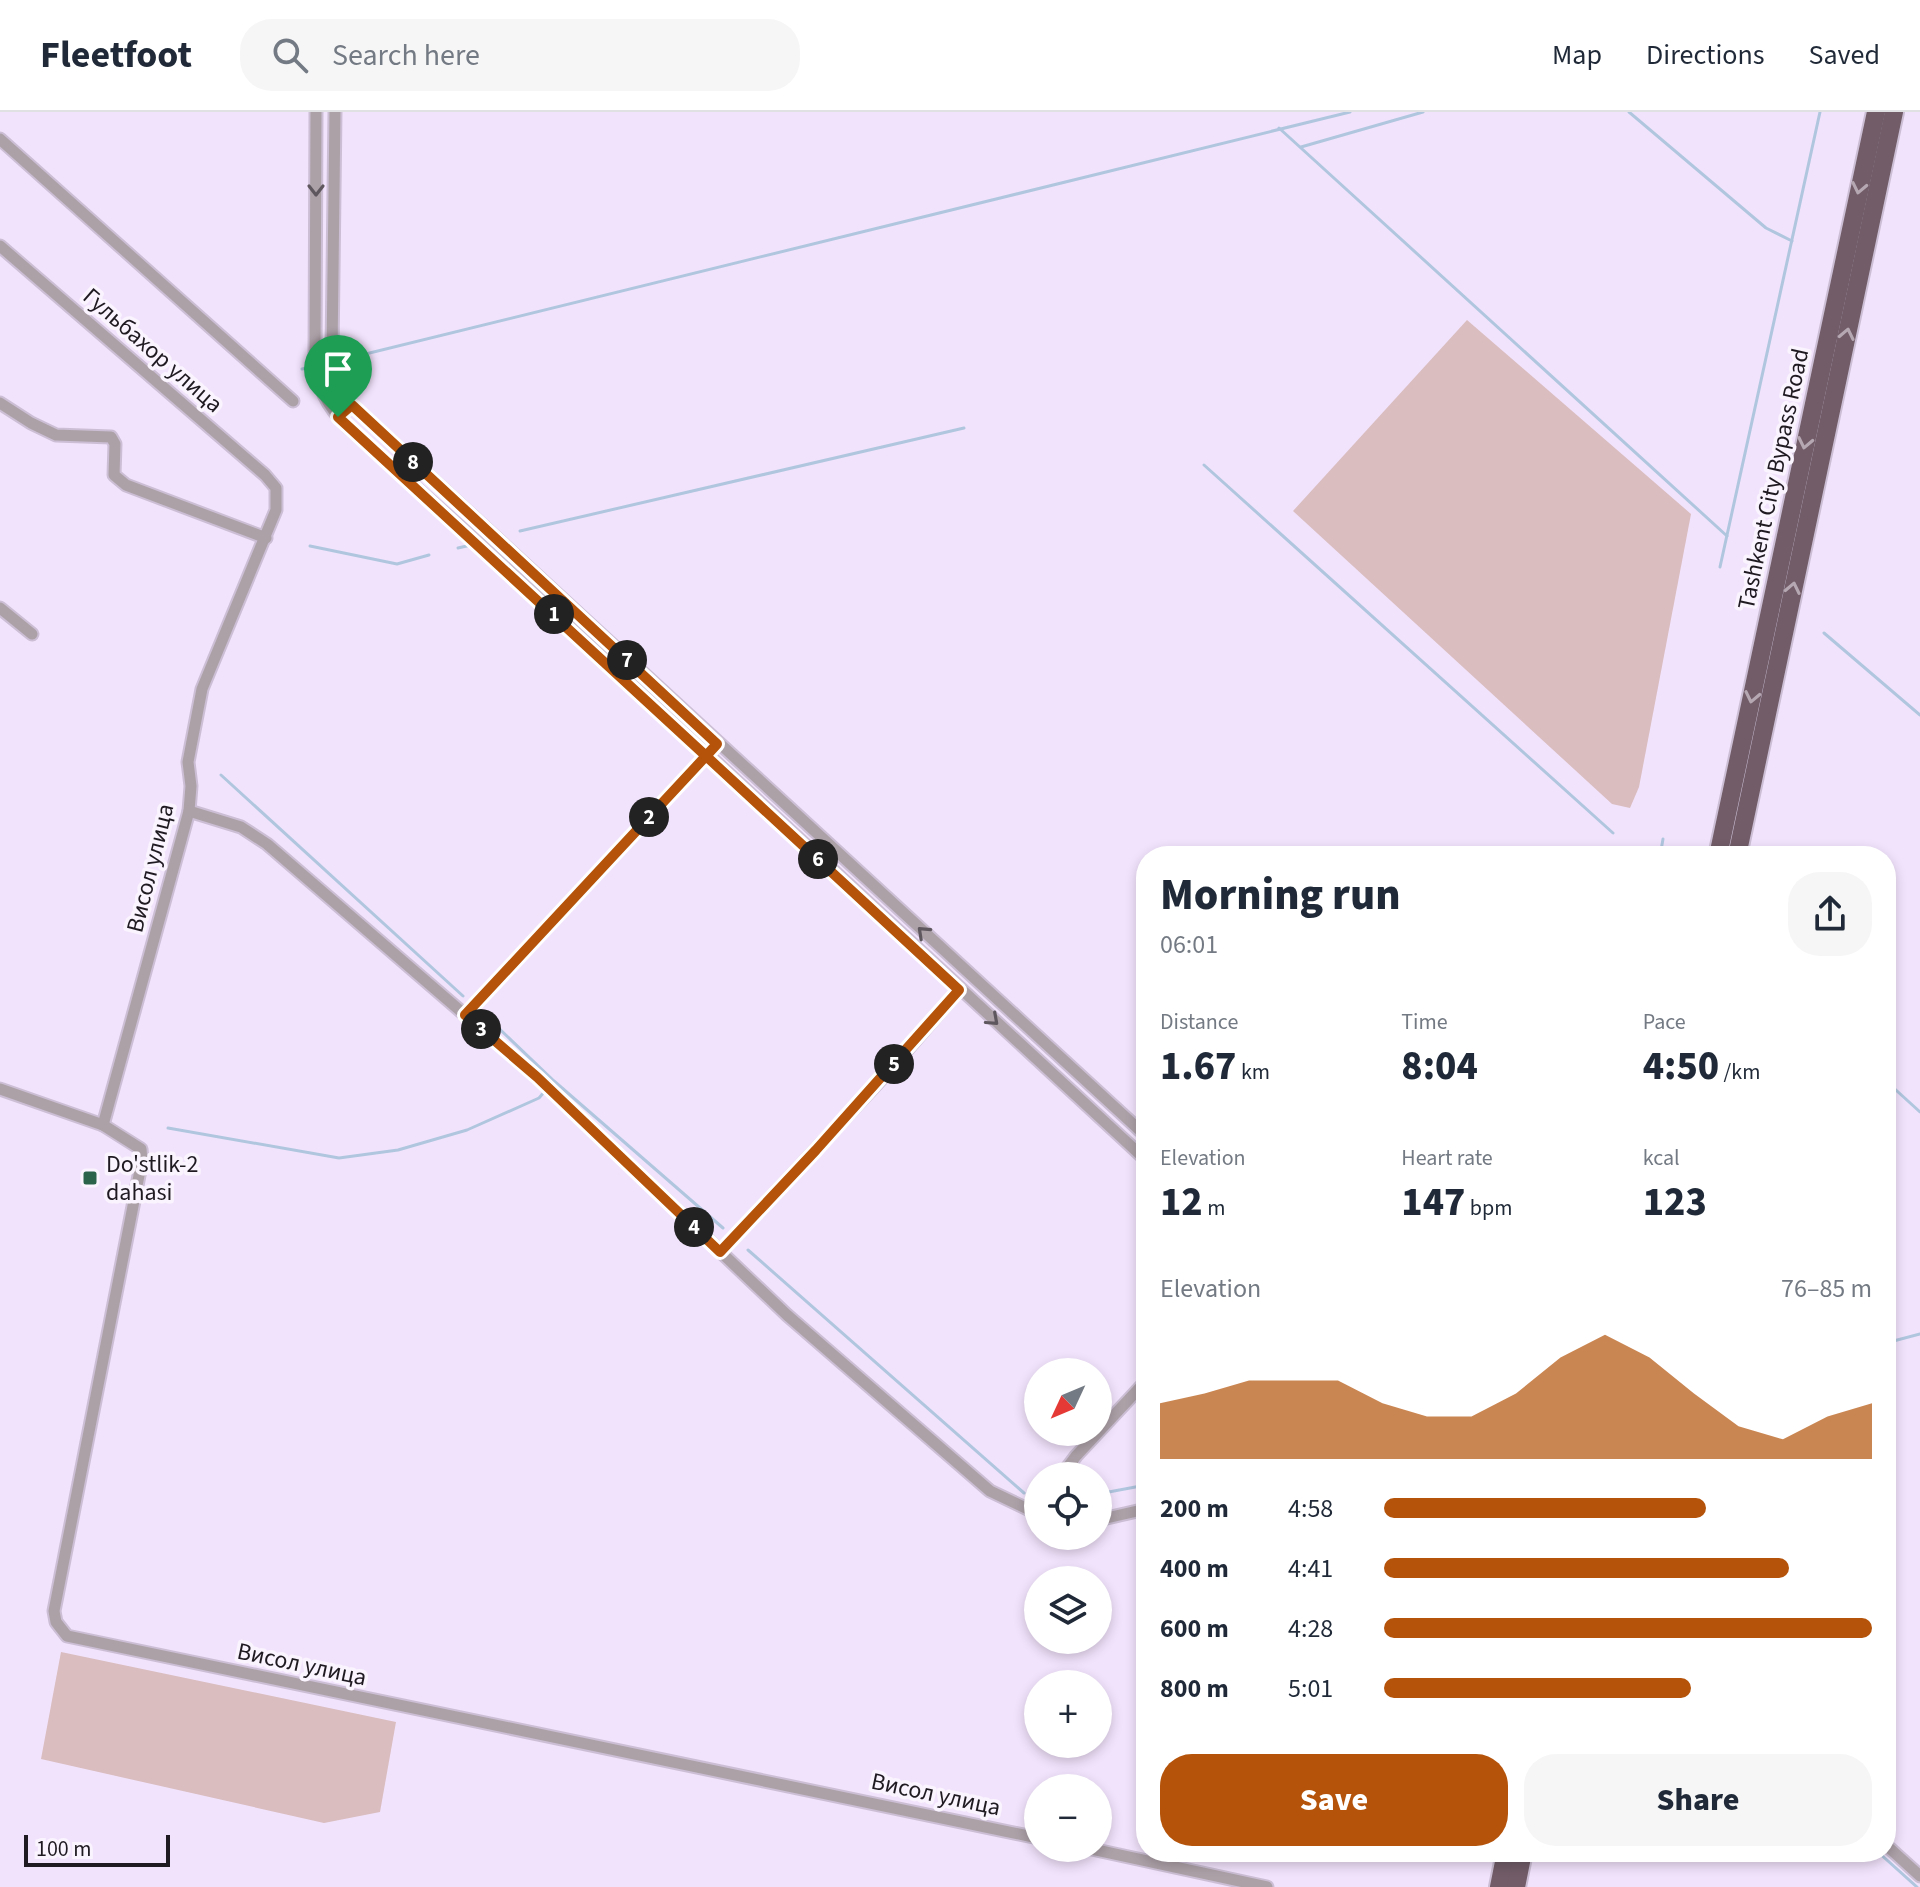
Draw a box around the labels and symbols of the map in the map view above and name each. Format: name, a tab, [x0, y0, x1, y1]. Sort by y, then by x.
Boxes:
one-way arrow	[1852, 182, 1869, 195]
one-way arrow	[307, 184, 324, 197]
street label: Гульбахор улица	[75, 280, 230, 421]
one-way arrow	[1838, 327, 1855, 341]
pin	[304, 335, 372, 417]
street label: Tashkent City Bypass Road	[1729, 345, 1818, 613]
one-way arrow	[1798, 436, 1815, 449]
pin: 8	[393, 442, 433, 482]
one-way arrow	[1784, 582, 1801, 595]
pin: 1	[534, 594, 574, 634]
pin: 7	[607, 640, 647, 680]
one-way arrow	[1744, 690, 1761, 704]
pin: 2	[629, 797, 669, 837]
street label: Висол улица	[118, 800, 183, 936]
pin: 6	[798, 839, 838, 879]
one-way arrow	[918, 928, 933, 942]
pin: 3	[461, 1009, 501, 1049]
one-way arrow	[984, 1010, 999, 1025]
pin: 5	[874, 1044, 914, 1084]
place label: Do'stlik-2 dahasi	[106, 1147, 199, 1210]
marker: Do'stlik-2 dahasi	[81, 1169, 99, 1187]
pin: 4	[674, 1207, 714, 1247]
north arrow	[1024, 1358, 1112, 1446]
street label: Висол улица	[234, 1634, 370, 1695]
street label: Висол улица	[868, 1764, 1004, 1825]
scale bar	[24, 1831, 170, 1867]

